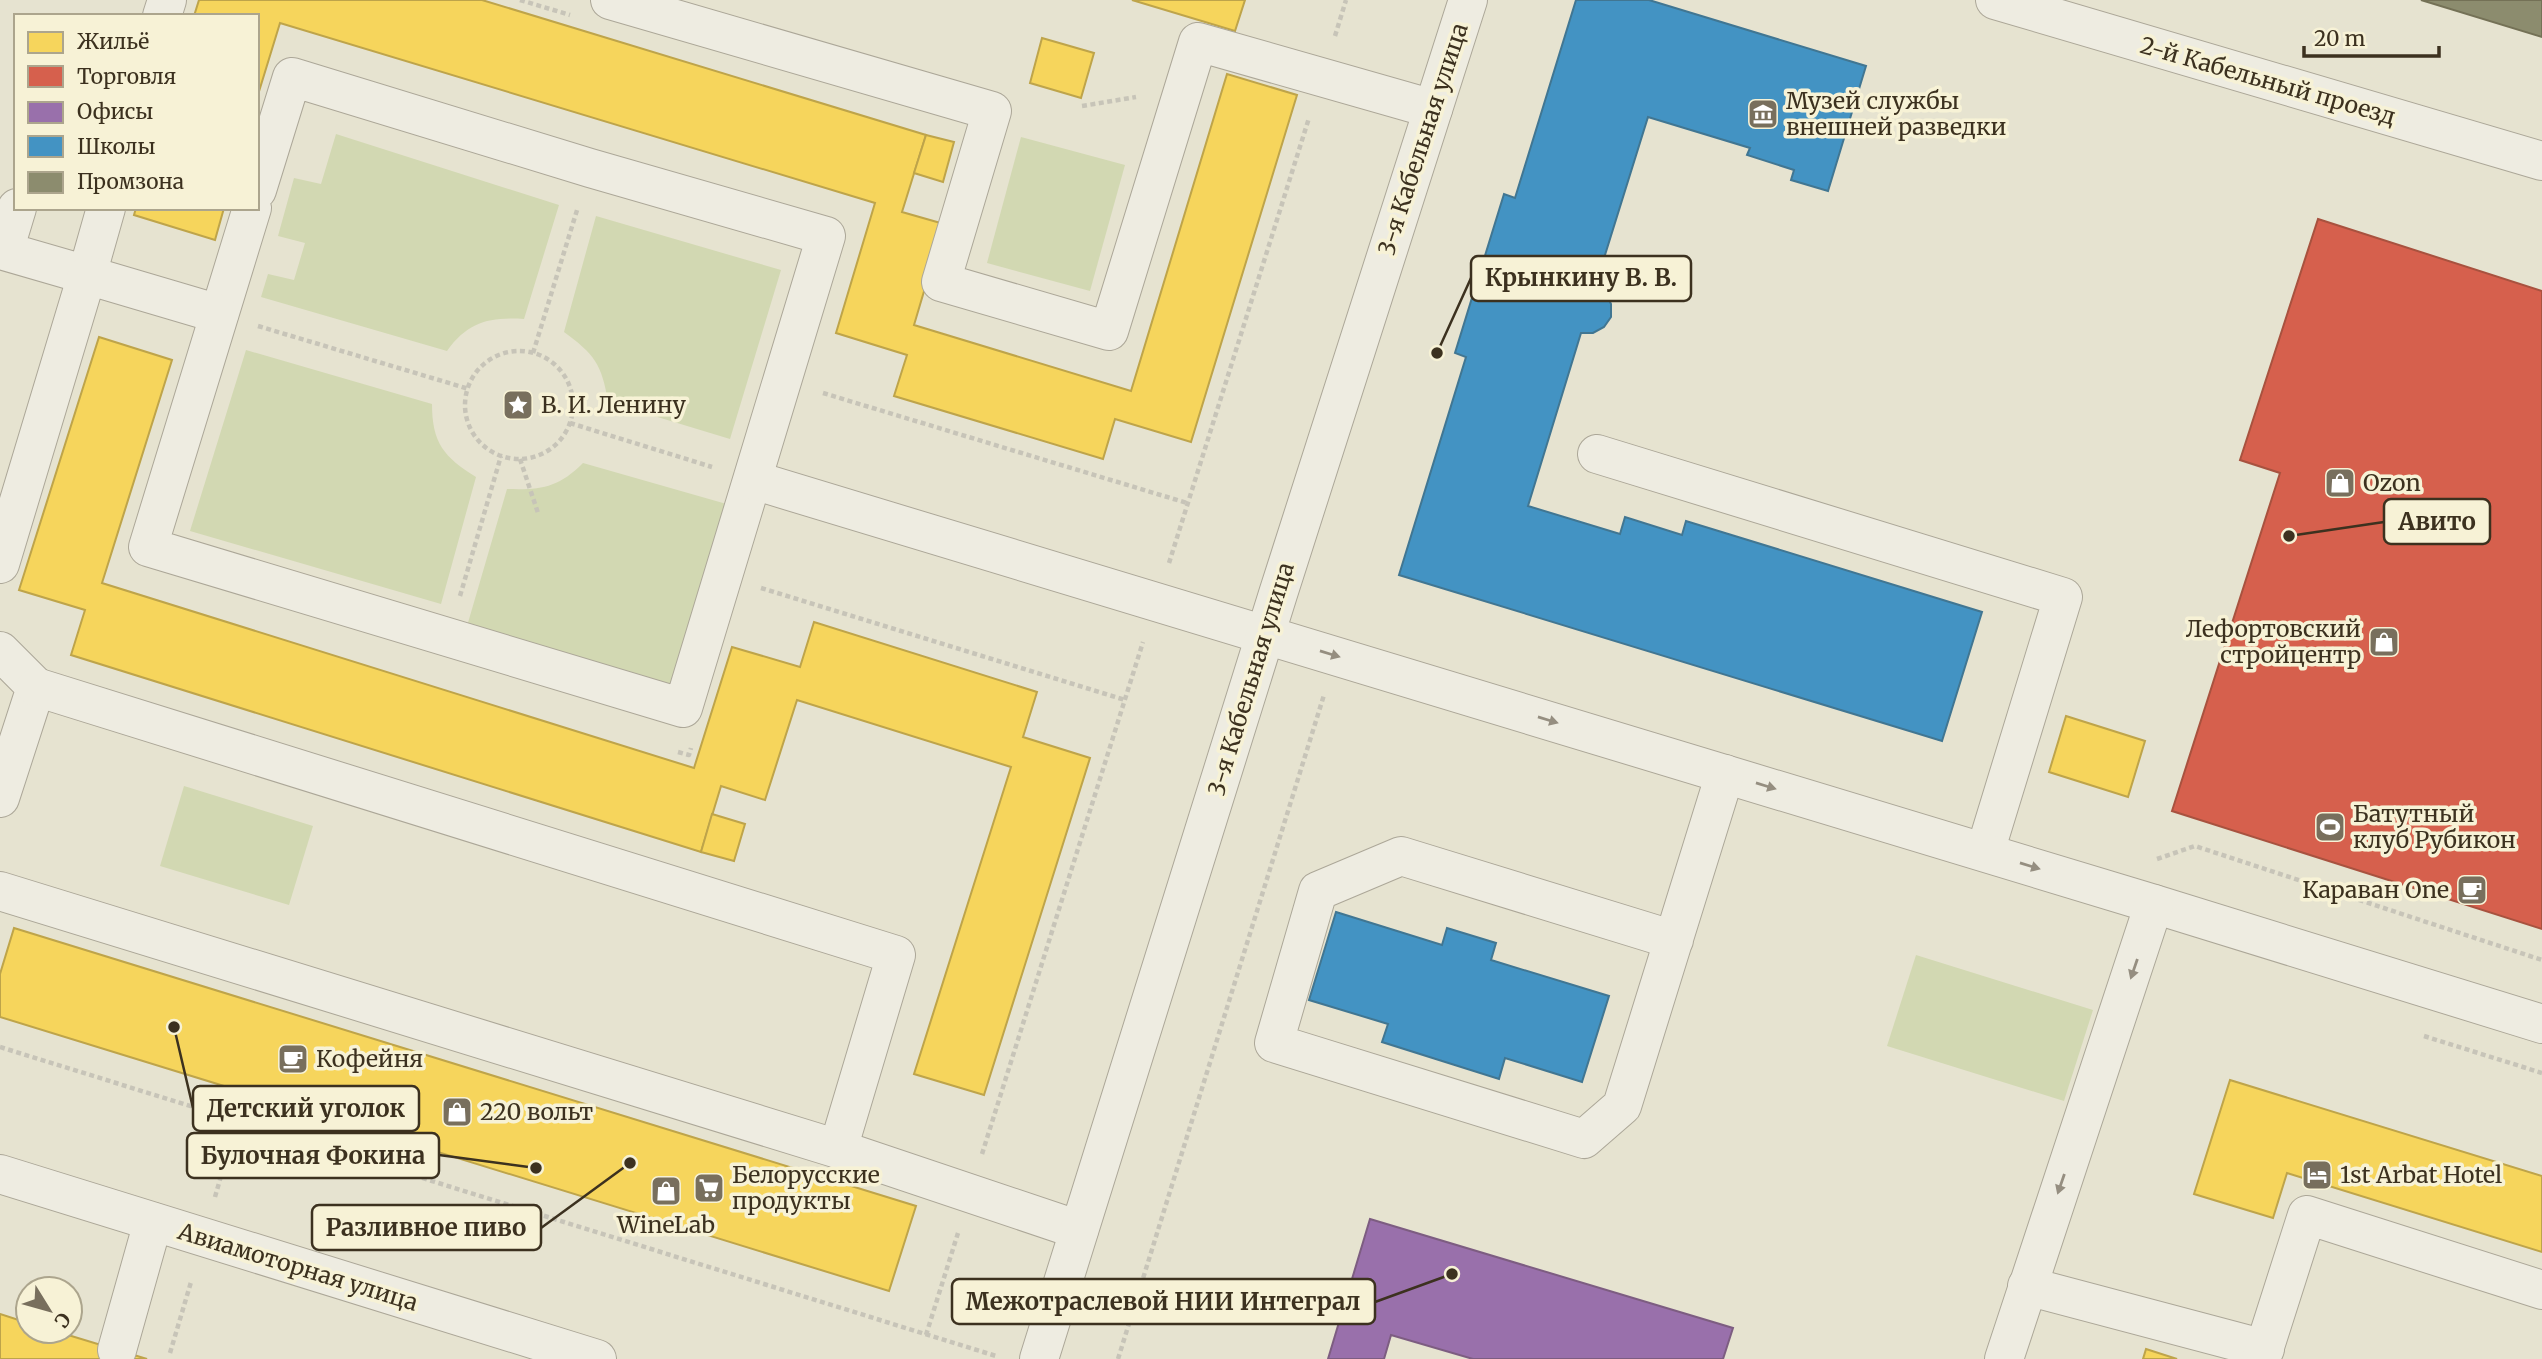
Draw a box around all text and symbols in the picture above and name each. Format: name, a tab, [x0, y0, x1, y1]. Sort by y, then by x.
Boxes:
legend	[14, 14, 259, 210]
scale bar	[2304, 14, 2439, 58]
street label: 3-я Кабельная улица	[1371, 19, 1474, 259]
text: 20 m	[2314, 25, 2366, 52]
text: Жильё	[77, 28, 149, 55]
street label: 2-й Кабельный проезд	[2137, 30, 2399, 131]
text: Торговля	[77, 63, 176, 90]
place label: Музей службы внешней разведки	[1786, 86, 2006, 141]
museum icon: Музей службы внешней разведки	[1746, 97, 1780, 131]
text: Офисы	[77, 98, 153, 125]
text: Школы	[77, 133, 155, 160]
text: Промзона	[77, 168, 184, 195]
callout: Крынкину В. В.	[1471, 256, 1691, 301]
text: Крынкину В. В.	[1485, 262, 1677, 293]
place icon: В. И. Ленину	[501, 388, 535, 422]
place label: В. И. Ленину	[541, 390, 687, 419]
shop icon: Ozon	[2323, 466, 2357, 500]
place label: Ozon	[2363, 468, 2421, 497]
callout: Авито	[2384, 499, 2490, 544]
text: Авито	[2397, 506, 2476, 537]
street label: 3-я Кабельная улица	[1201, 559, 1300, 799]
place label: Лефортовский стройцентр	[2186, 614, 2361, 669]
shop icon: Лефортовский стройцентр	[2367, 625, 2401, 659]
one-way arrow	[1320, 649, 1341, 659]
one-way arrow	[1538, 715, 1559, 726]
one-way arrow	[1755, 782, 1776, 792]
place label: Батутный клуб Рубикон	[2353, 799, 2516, 854]
sports icon: Батутный клуб Рубикон	[2313, 810, 2347, 844]
one-way arrow	[2020, 862, 2041, 872]
cafe icon: Караван One	[2455, 873, 2489, 907]
place label: Караван One	[2302, 875, 2449, 904]
one-way arrow	[2128, 958, 2138, 979]
cafe icon: Кофейня	[276, 1042, 310, 1076]
place label: Кофейня	[316, 1044, 423, 1073]
callout: Детский уголок	[193, 1086, 419, 1131]
text: Детский уголок	[207, 1093, 405, 1124]
shop icon: 220 вольт	[440, 1095, 474, 1129]
place label: 220 вольт	[480, 1097, 593, 1126]
callout: Булочная Фокина	[187, 1133, 439, 1178]
text: Булочная Фокина	[201, 1140, 425, 1171]
hotel icon: 1st Arbat Hotel	[2300, 1158, 2334, 1192]
place label: Белорусские продукты	[732, 1160, 880, 1215]
place label: 1st Arbat Hotel	[2340, 1160, 2502, 1189]
supermarket icon: Белорусские продукты	[692, 1171, 726, 1205]
shop icon: WineLab	[649, 1174, 683, 1208]
one-way arrow	[2055, 1174, 2066, 1195]
callout: Разливное пиво	[312, 1205, 541, 1250]
place label: WineLab	[616, 1210, 715, 1239]
text: Разливное пиво	[326, 1212, 526, 1243]
street label: Авиамоторная улица	[174, 1216, 421, 1317]
north arrow	[14, 1275, 84, 1345]
callout: Межотраслевой НИИ Интеграл	[952, 1279, 1375, 1324]
text: Межотраслевой НИИ Интеграл	[965, 1286, 1361, 1317]
text: С	[49, 1308, 76, 1332]

